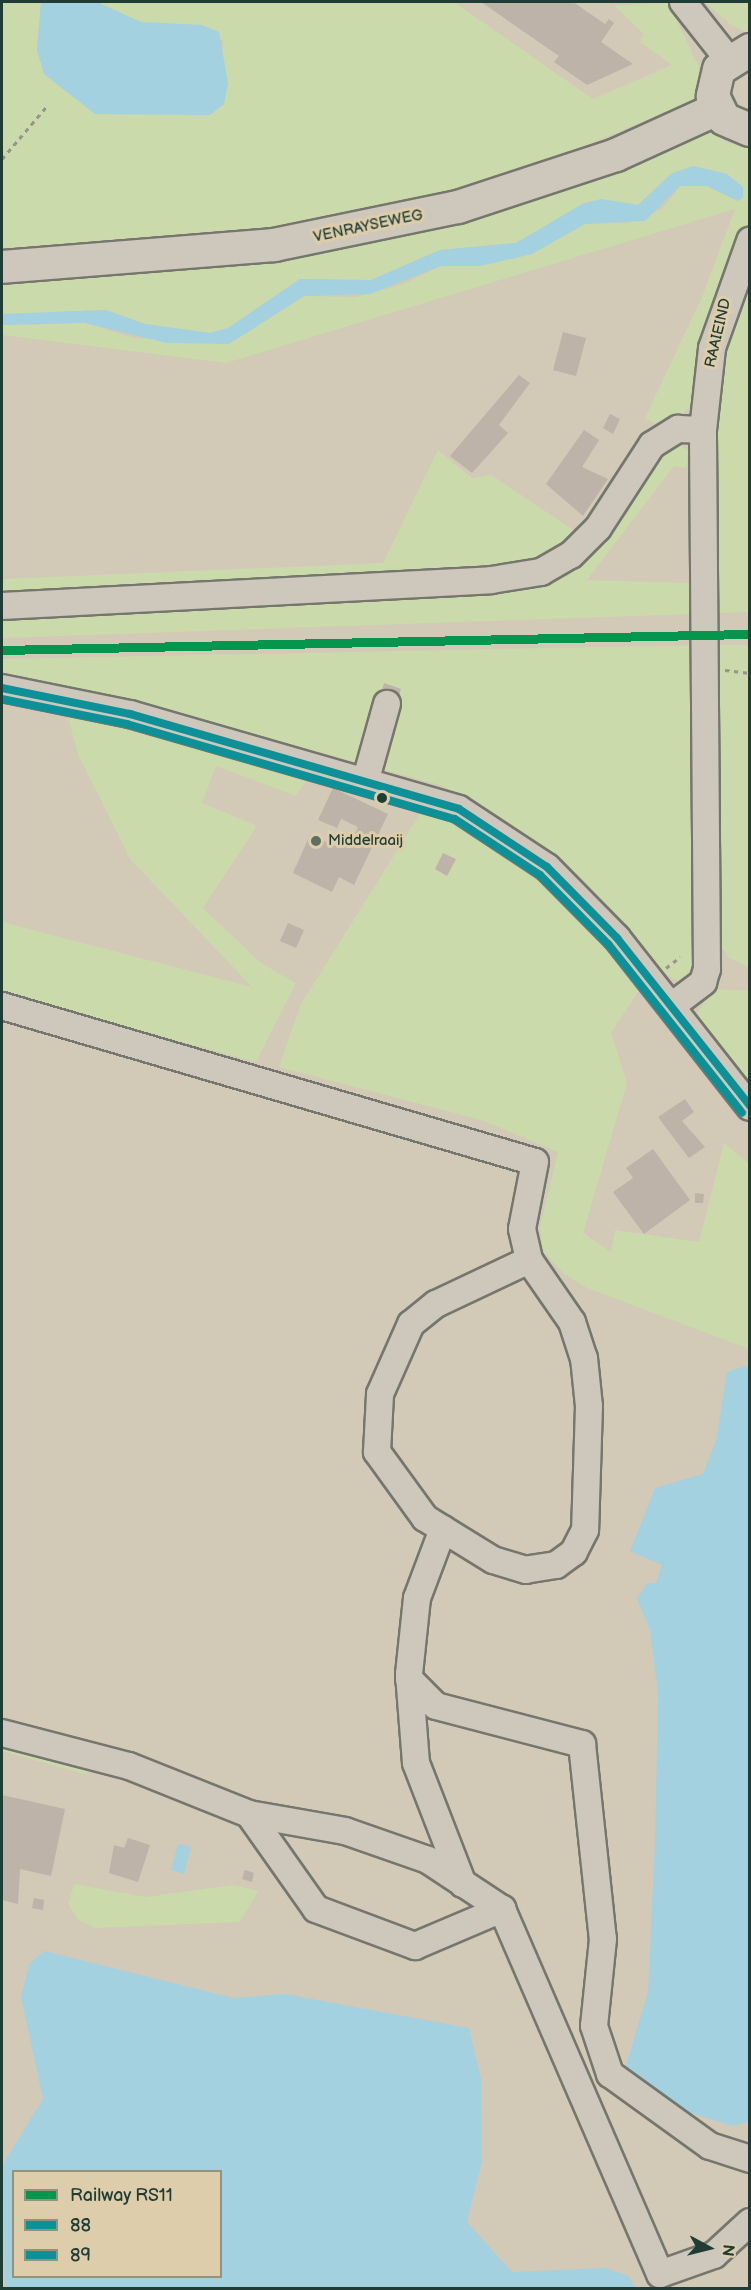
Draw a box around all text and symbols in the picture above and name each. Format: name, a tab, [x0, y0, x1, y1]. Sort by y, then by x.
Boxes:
street label: VENRAYSEWEG	[312, 206, 424, 246]
street label: RAAIEIND	[701, 297, 735, 369]
unlabelled marker	[376, 792, 388, 804]
place label: Middelraaij	[328, 832, 403, 850]
marker: Middelraaij	[309, 834, 323, 848]
legend	[12, 2170, 222, 2278]
text: Railway RS11	[70, 2185, 173, 2206]
text: 88	[70, 2215, 91, 2236]
north arrow	[679, 2218, 739, 2278]
text: N	[717, 2243, 738, 2257]
text: 89	[70, 2245, 91, 2266]

